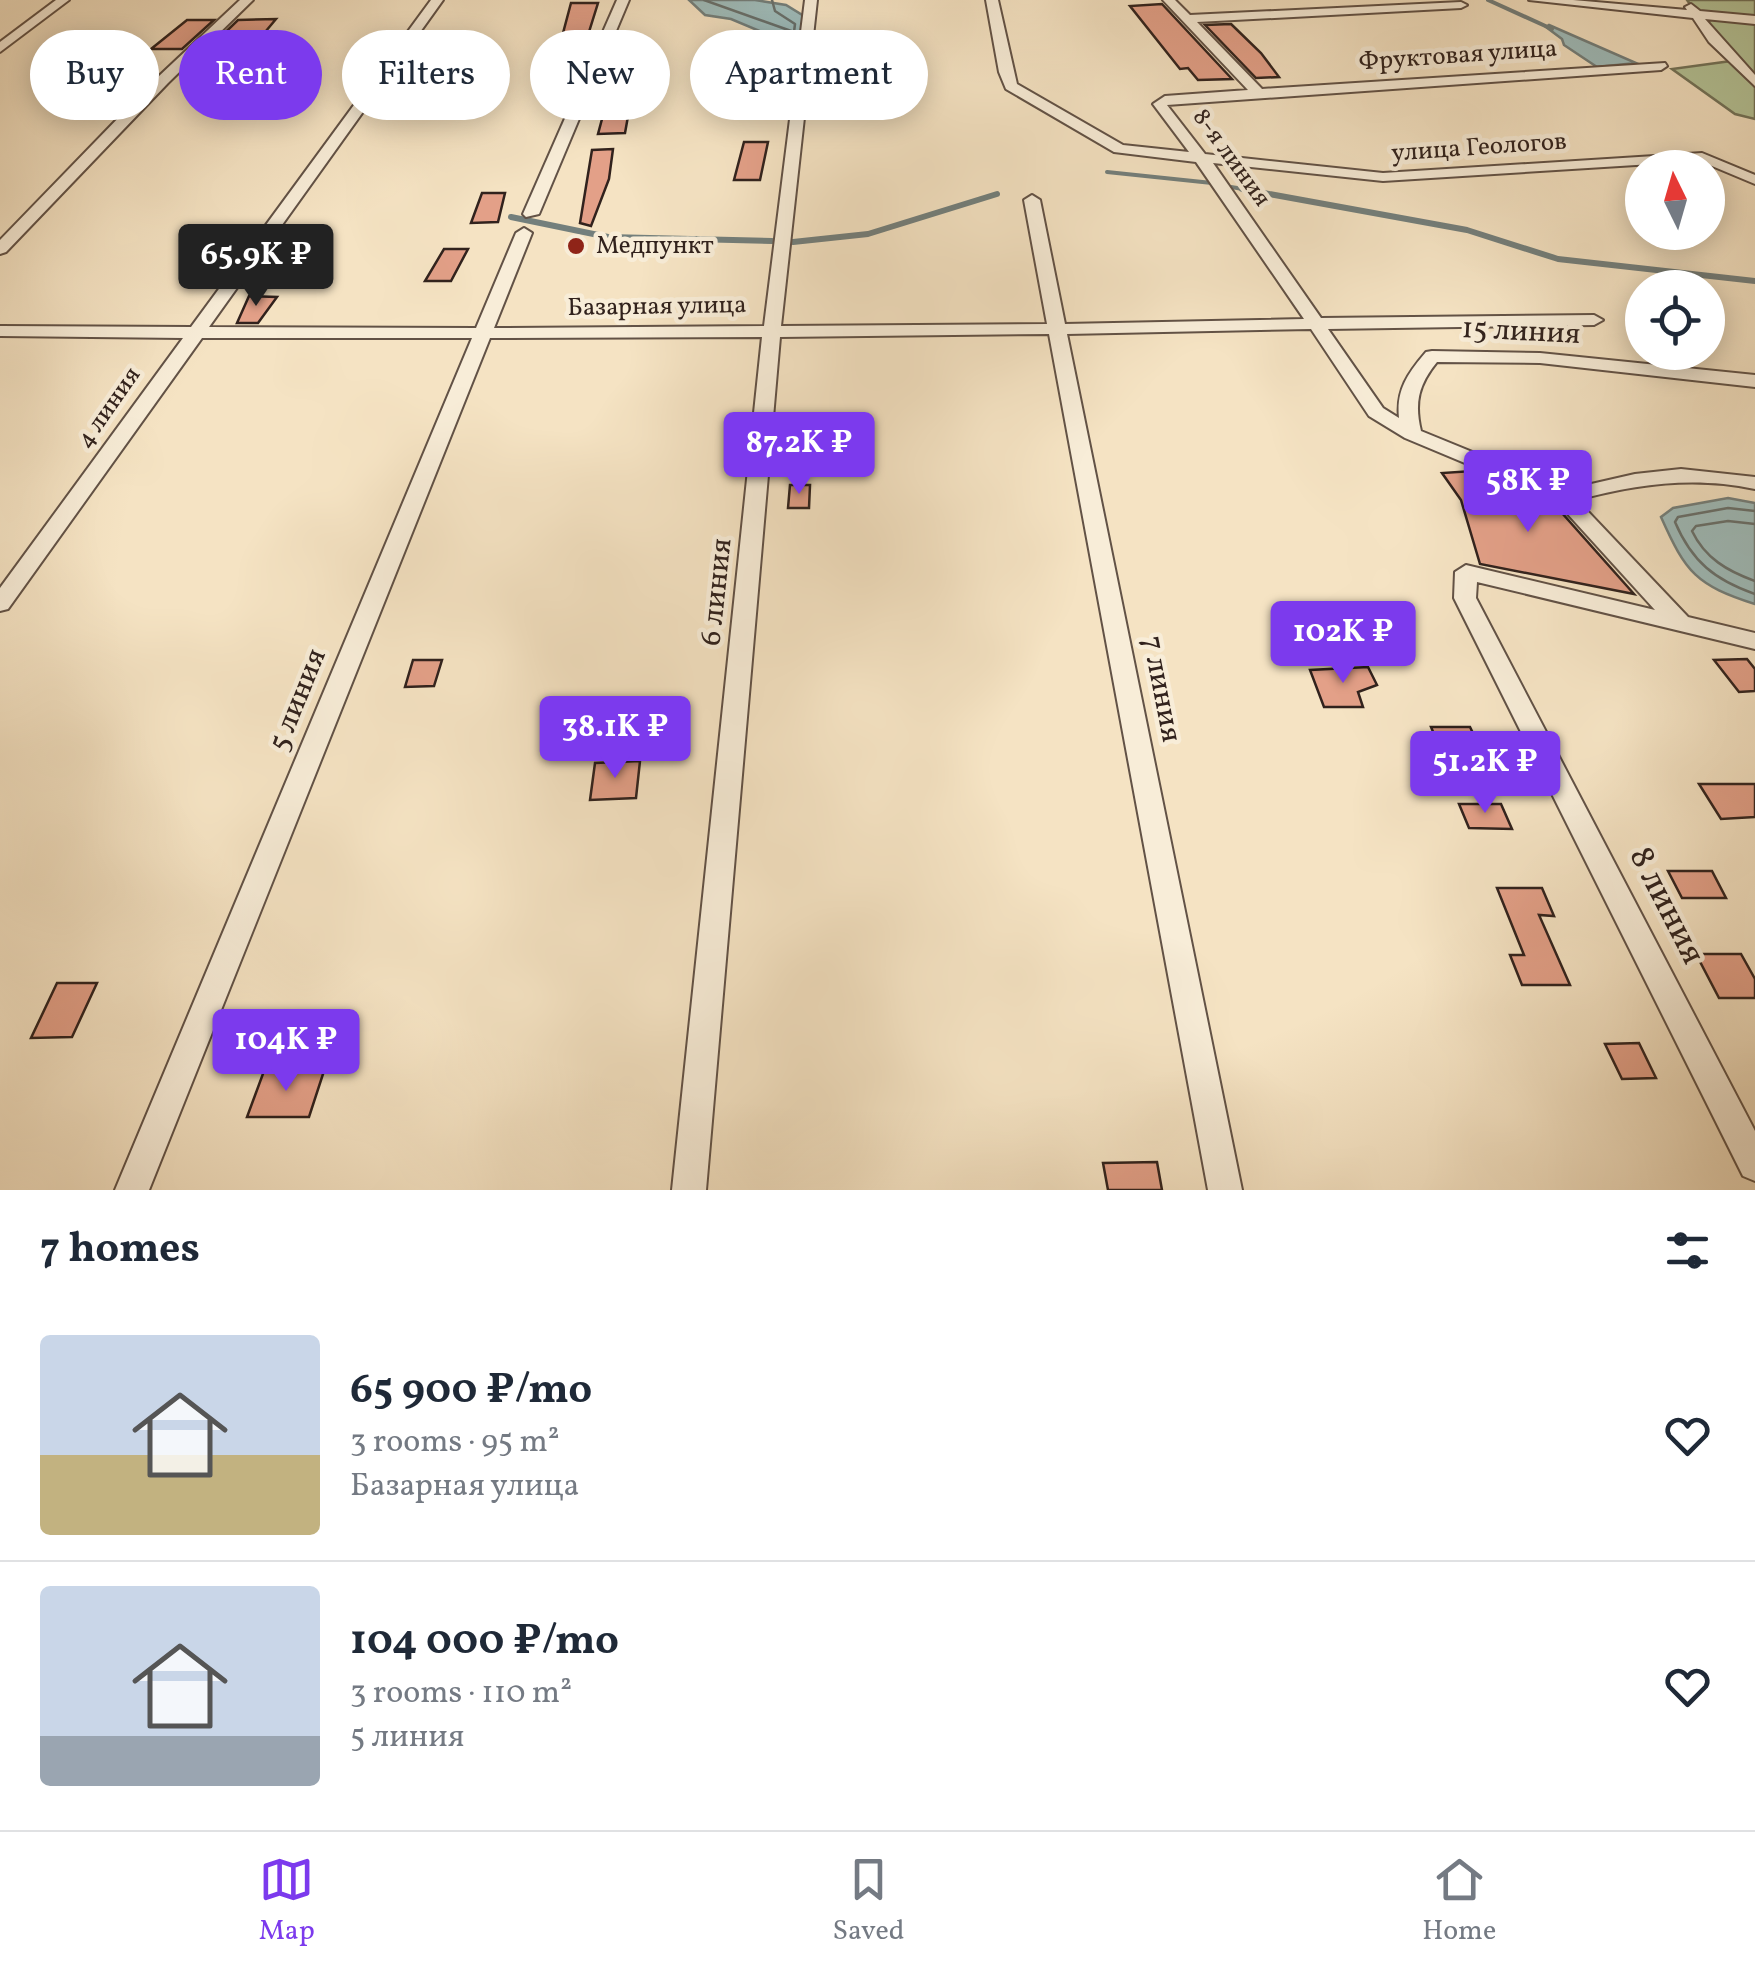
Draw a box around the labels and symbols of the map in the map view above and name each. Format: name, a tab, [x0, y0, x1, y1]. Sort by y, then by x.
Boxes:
street label: Фруктовая улица	[1358, 32, 1558, 80]
street label: 8-я линия	[1183, 102, 1279, 214]
street label: улица Геологов	[1390, 124, 1568, 172]
north arrow	[1625, 150, 1725, 250]
pin: 65.9K ₽	[164, 224, 348, 309]
place label: Медпункт	[596, 229, 714, 264]
marker: Медпункт	[565, 235, 587, 257]
street label: Базарная улица	[567, 288, 747, 326]
street label: 15 линия	[1461, 308, 1581, 356]
street label: 4 линия	[68, 360, 150, 456]
pin: 87.2K ₽	[707, 412, 891, 497]
pin: 58K ₽	[1458, 450, 1598, 535]
street label: 6 линия	[690, 536, 744, 648]
pin: 102K ₽	[1262, 601, 1424, 686]
street label: 7 линия	[1130, 632, 1192, 746]
street label: 5 линия	[258, 642, 338, 758]
pin: 38.1K ₽	[523, 696, 707, 781]
pin: 51.2K ₽	[1393, 731, 1577, 816]
street label: 8 линия	[1616, 839, 1716, 973]
pin: 104K ₽	[205, 1009, 367, 1094]

